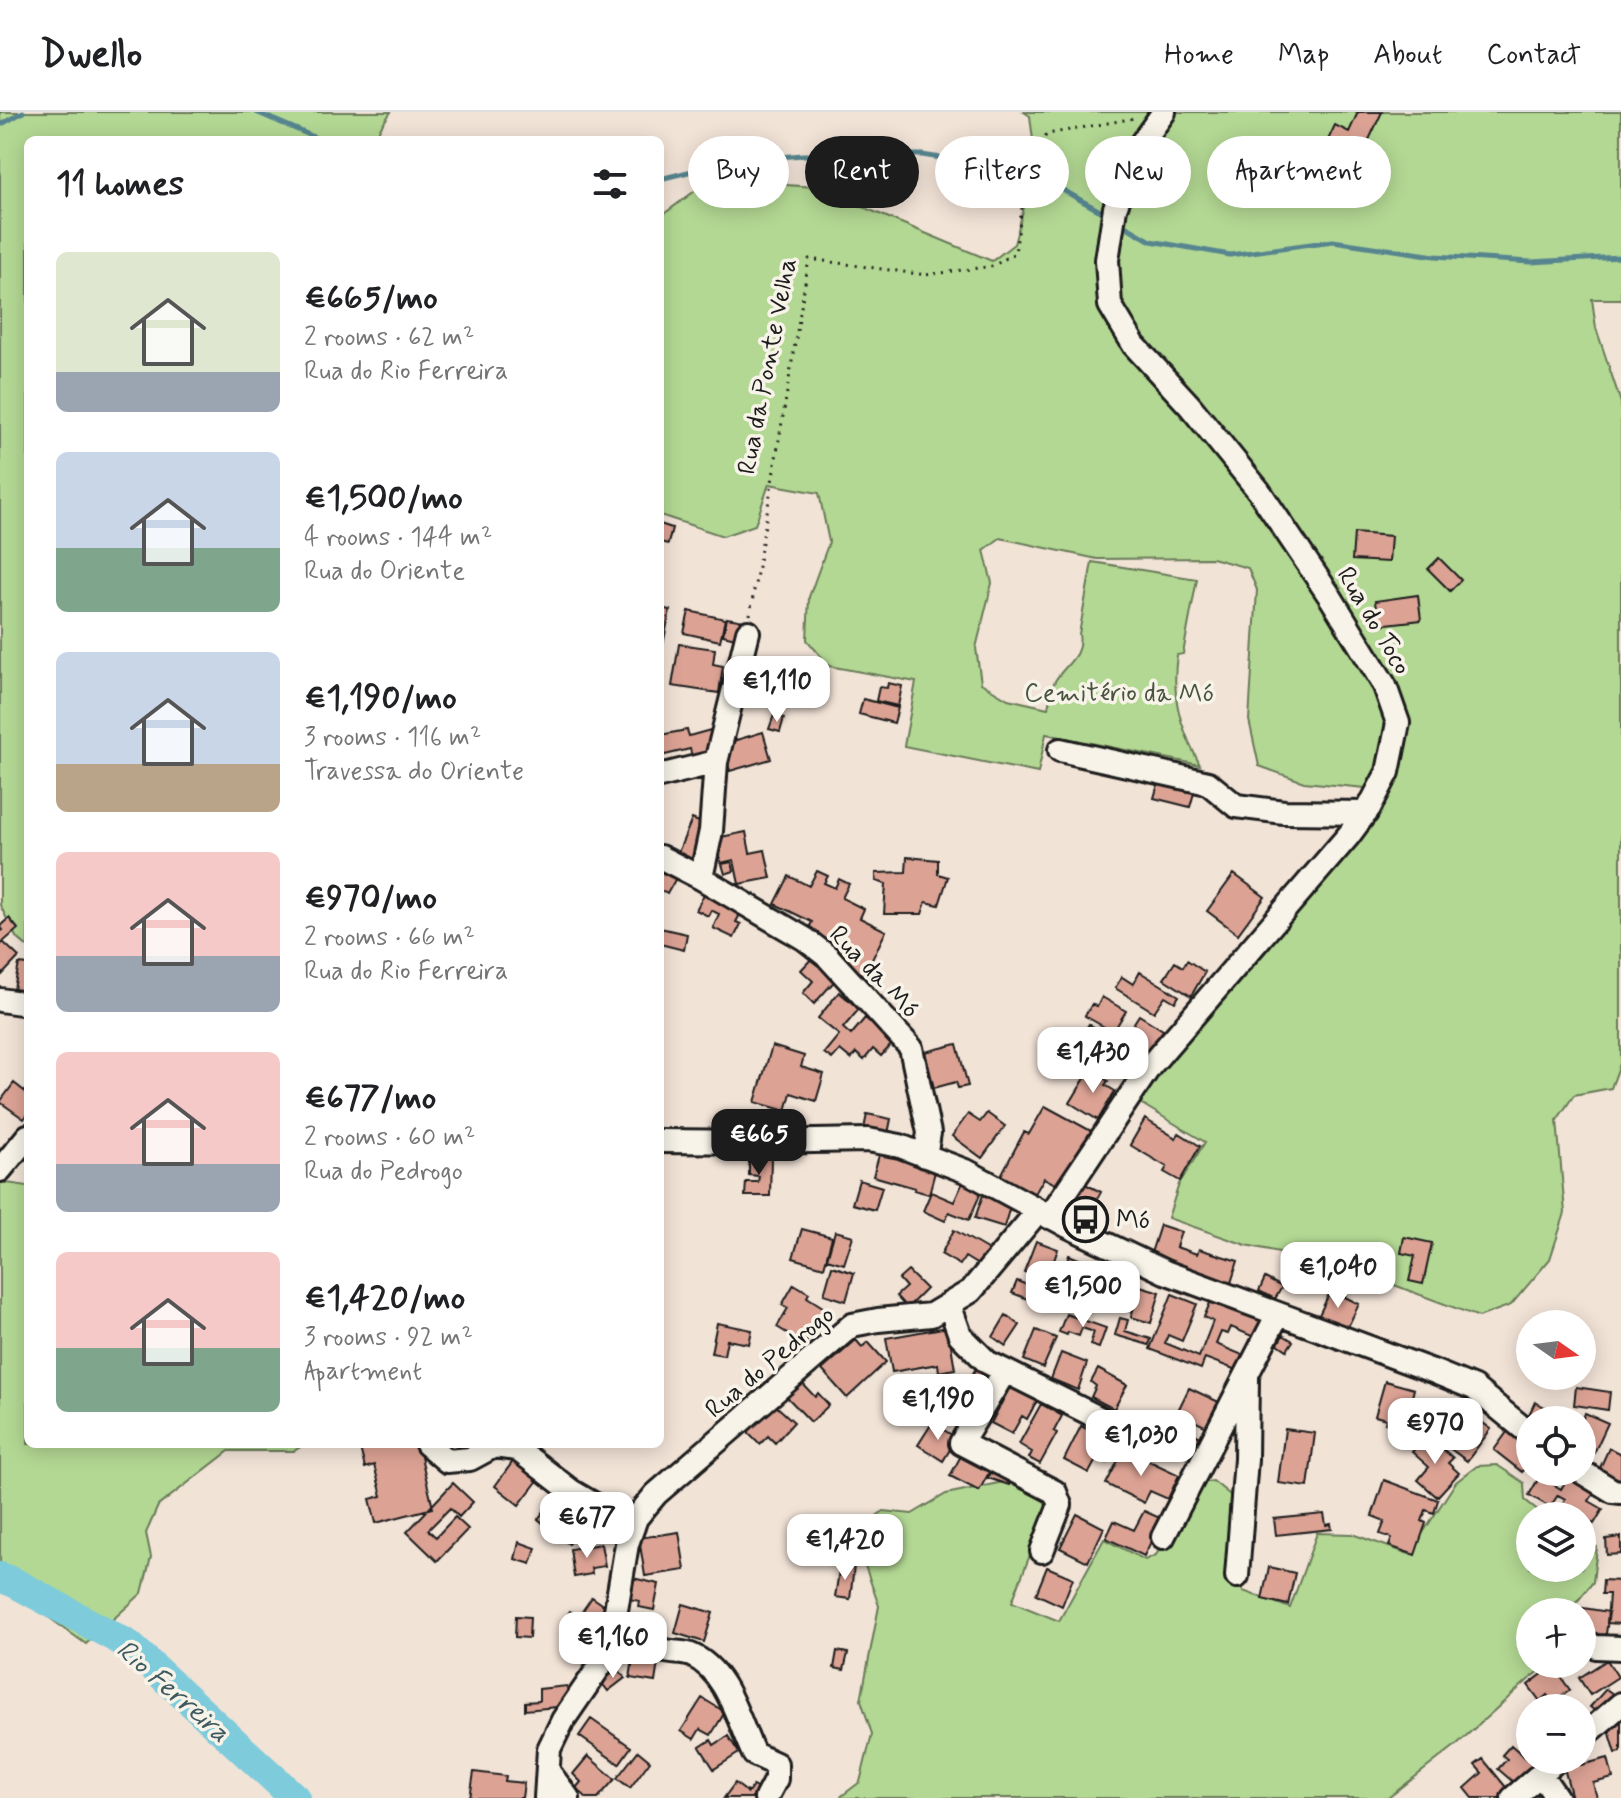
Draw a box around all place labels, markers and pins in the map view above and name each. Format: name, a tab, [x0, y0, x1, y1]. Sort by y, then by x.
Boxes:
pin: €1,110	[712, 656, 842, 724]
pin: €1,430	[1028, 1027, 1158, 1095]
pin: €665	[712, 1109, 806, 1177]
bus stop icon: Mó	[1061, 1195, 1109, 1243]
place label: Mó	[1116, 1204, 1150, 1238]
pin: €1,040	[1273, 1242, 1403, 1310]
pin: €1,500	[1018, 1261, 1148, 1329]
pin: €1,190	[873, 1374, 1003, 1442]
pin: €970	[1388, 1398, 1482, 1466]
pin: €1,030	[1076, 1410, 1206, 1478]
pin: €677	[540, 1492, 634, 1560]
pin: €1,420	[780, 1514, 910, 1582]
pin: €1,160	[548, 1612, 678, 1680]

